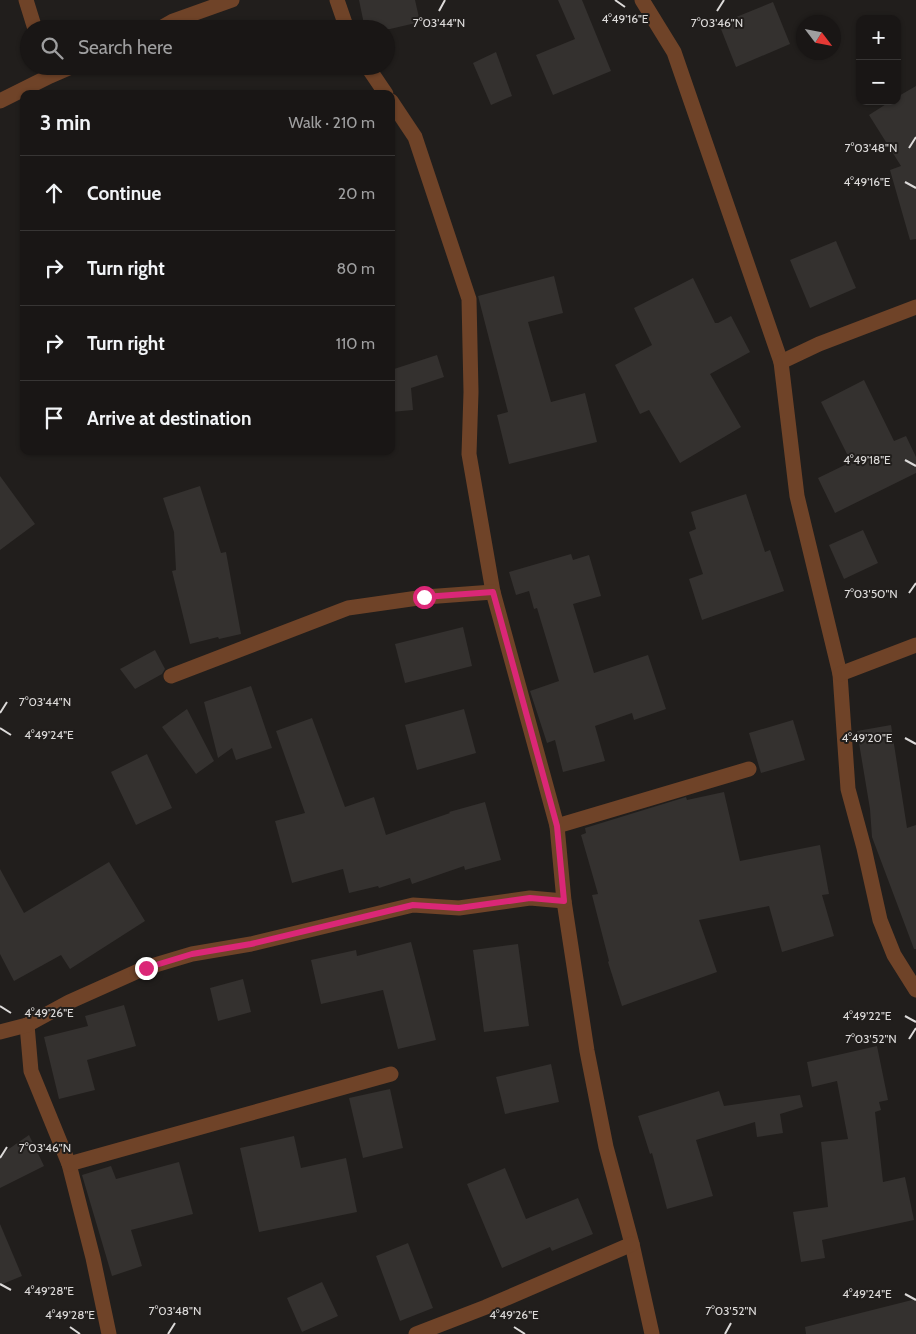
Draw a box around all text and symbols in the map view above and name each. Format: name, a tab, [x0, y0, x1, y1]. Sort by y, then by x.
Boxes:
text: 4°49'16"E	[601, 11, 649, 26]
text: 7°03'44"N	[413, 15, 465, 30]
text: 7°03'46"N	[691, 15, 743, 30]
north arrow	[796, 15, 841, 60]
map controls	[856, 15, 901, 105]
button: +	[856, 15, 901, 60]
search box	[20, 20, 395, 75]
icon: search	[38, 34, 66, 62]
text: Search here	[78, 36, 172, 59]
button: −	[856, 60, 901, 105]
text: 3 min	[40, 110, 91, 135]
text: Walk · 210 m	[288, 113, 375, 132]
text: 7°03'48"N	[845, 140, 897, 155]
text: 4°49'16"E	[843, 174, 891, 189]
icon: ahead	[40, 179, 68, 207]
text: Continue	[87, 182, 161, 205]
text: 20 m	[338, 184, 375, 203]
icon: right	[40, 254, 68, 282]
text: Turn right	[87, 257, 165, 280]
text: 80 m	[337, 259, 375, 278]
icon: right	[40, 329, 68, 357]
text: Turn right	[87, 332, 165, 355]
text: 110 m	[336, 334, 375, 353]
icon: arrive	[40, 404, 68, 432]
text: Arrive at destination	[87, 407, 251, 430]
text: 4°49'18"E	[843, 452, 891, 467]
route start	[413, 586, 436, 609]
text: 7°03'50"N	[844, 586, 898, 601]
text: 7°03'44"N	[19, 694, 71, 709]
text: 4°49'24"E	[24, 727, 74, 742]
text: 4°49'20"E	[842, 730, 893, 745]
route end	[135, 957, 158, 980]
text: 4°49'26"E	[24, 1005, 74, 1020]
text: 4°49'22"E	[843, 1008, 892, 1023]
text: 7°03'52"N	[845, 1031, 897, 1046]
text: 7°03'46"N	[19, 1140, 71, 1155]
text: 4°49'28"E	[24, 1283, 74, 1298]
text: 4°49'24"E	[842, 1286, 892, 1301]
text: 7°03'48"N	[149, 1303, 201, 1318]
text: 7°03'52"N	[705, 1303, 757, 1318]
text: 4°49'28"E	[45, 1307, 95, 1322]
text: 4°49'26"E	[489, 1307, 539, 1322]

